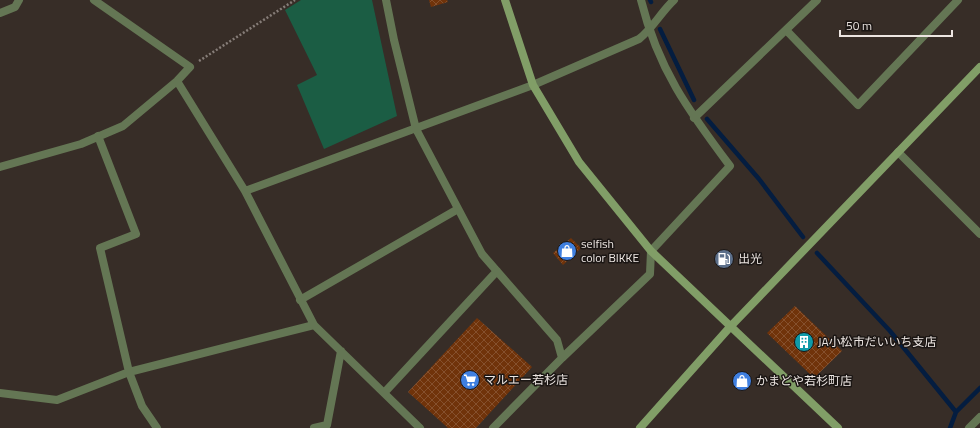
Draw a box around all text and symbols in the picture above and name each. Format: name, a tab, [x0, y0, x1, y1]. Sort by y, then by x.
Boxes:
scale bar	[840, 12, 952, 38]
text: 50 m	[846, 16, 872, 35]
place label: selfish color BIKKE	[581, 234, 639, 267]
shop icon: selfish color BIKKE	[556, 240, 578, 262]
fuel station icon: 出光	[713, 248, 735, 270]
place label: 出光	[738, 249, 762, 268]
building icon: JA小松市だいいち支店	[793, 331, 815, 353]
place label: JA小松市だいいち支店	[818, 332, 937, 351]
supermarket icon: マルエー若杉店	[459, 369, 481, 391]
place label: マルエー若杉店	[484, 370, 568, 389]
shop icon: かまどや若杉町店	[731, 370, 753, 392]
place label: かまどや若杉町店	[756, 371, 852, 390]

